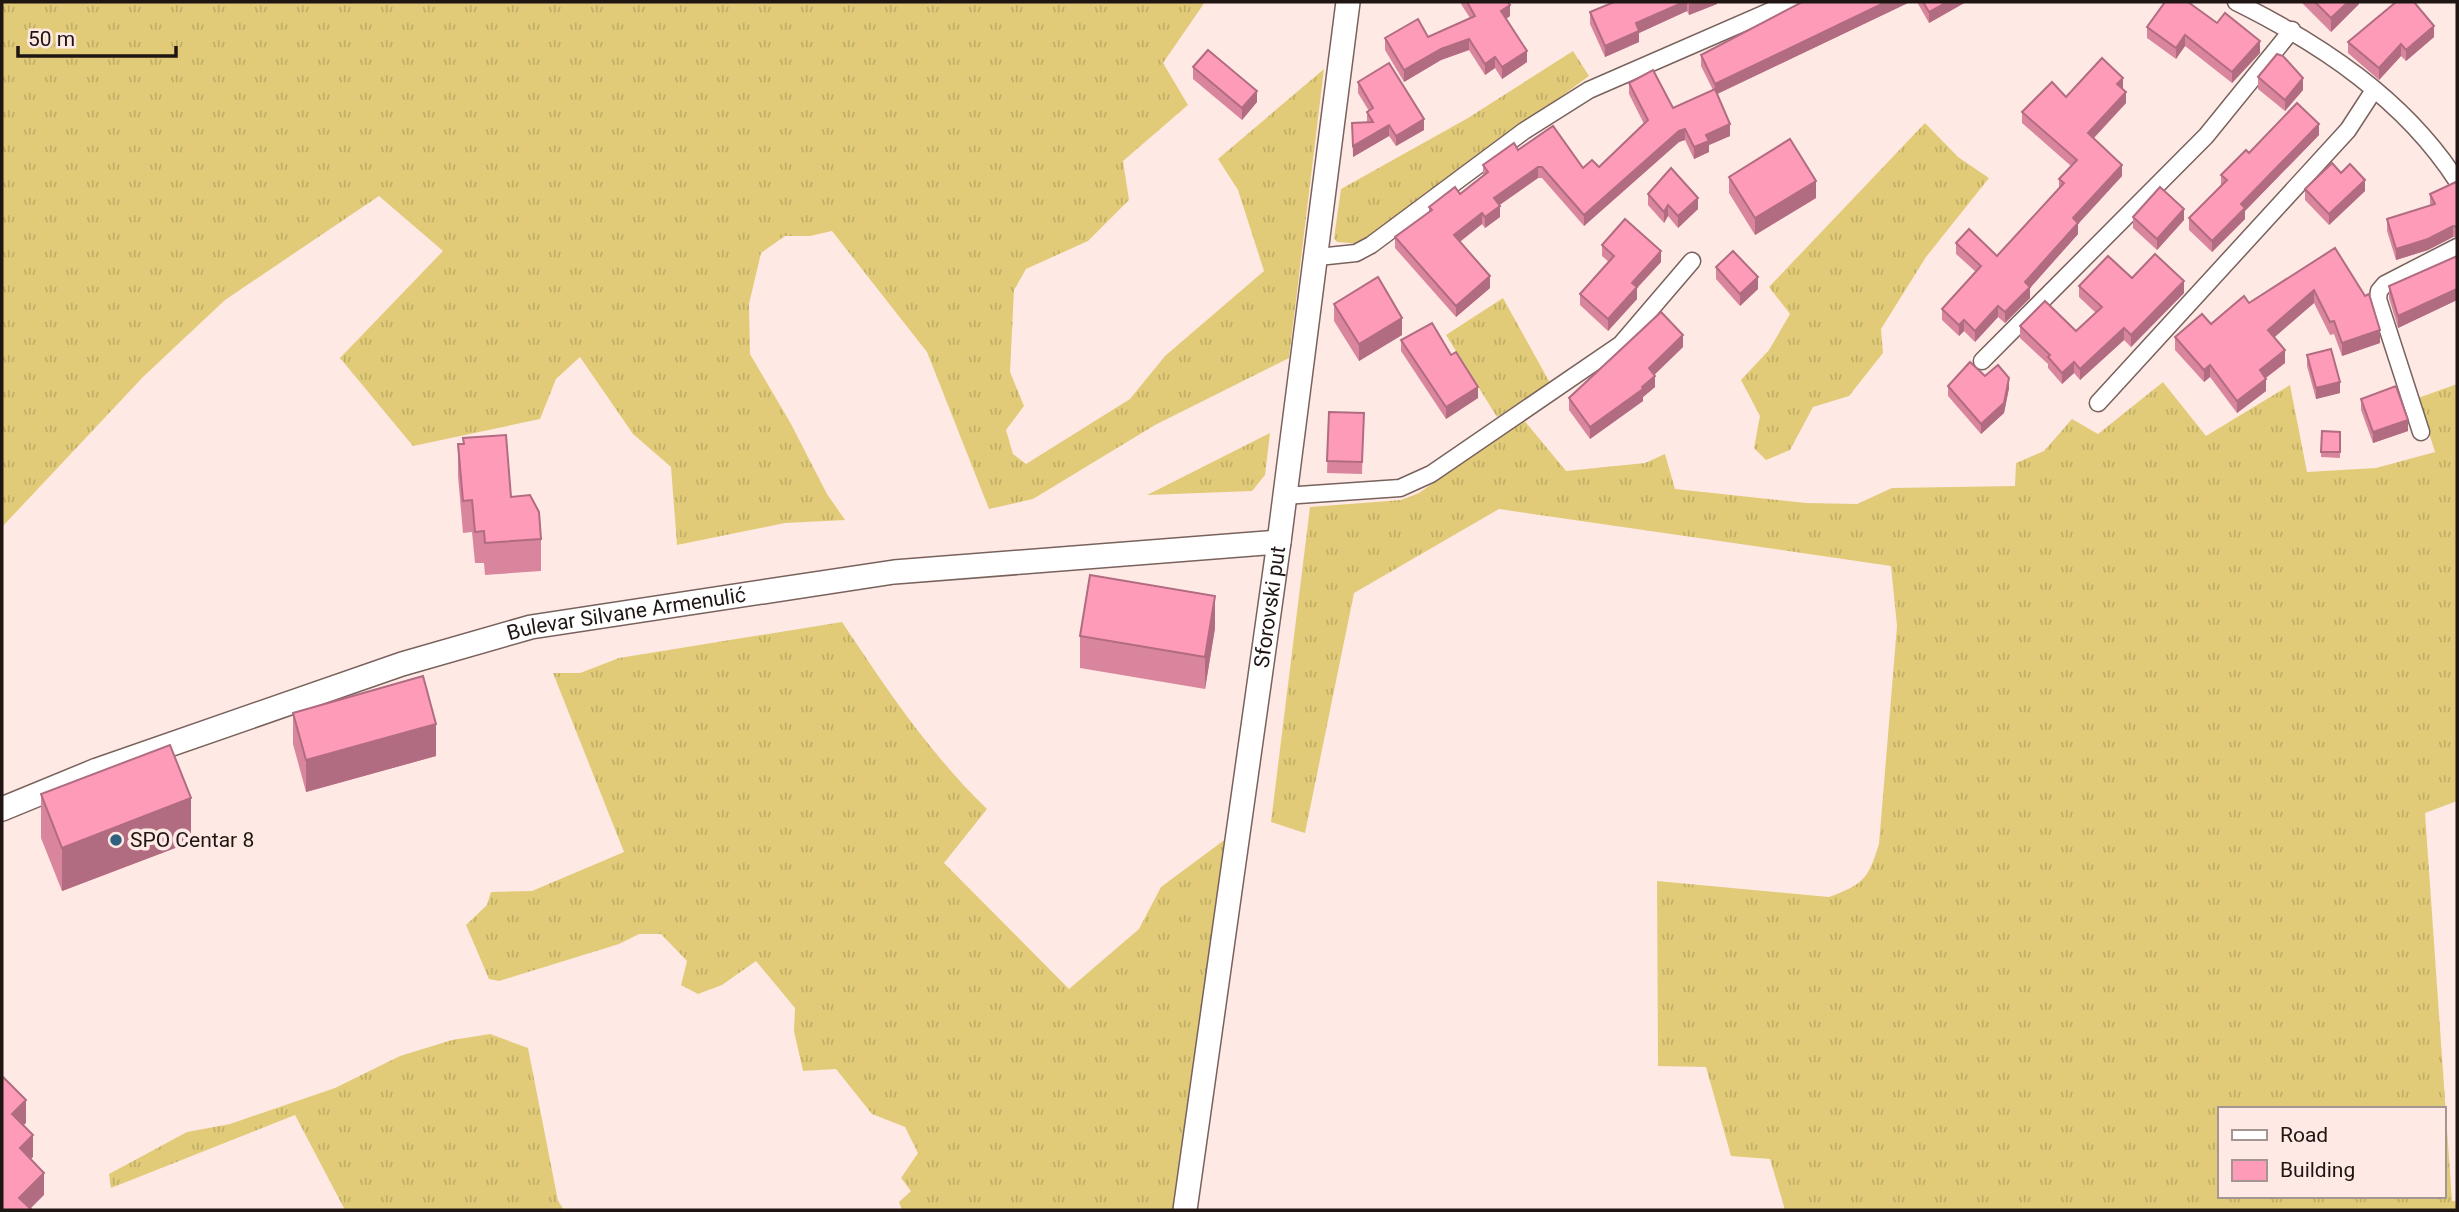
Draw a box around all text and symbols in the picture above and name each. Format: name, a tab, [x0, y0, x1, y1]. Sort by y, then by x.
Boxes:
scale bar	[18, 14, 175, 58]
text: 50 m	[28, 27, 75, 51]
street label: Sforovski put	[1249, 544, 1290, 669]
street label: Bulevar Silvane Armenulić	[504, 583, 747, 645]
place label: SPO Centar 8	[130, 828, 254, 852]
marker: SPO Centar 8	[108, 832, 124, 848]
legend	[2218, 1107, 2445, 1198]
text: Road	[2280, 1123, 2328, 1147]
text: Building	[2280, 1158, 2355, 1182]

